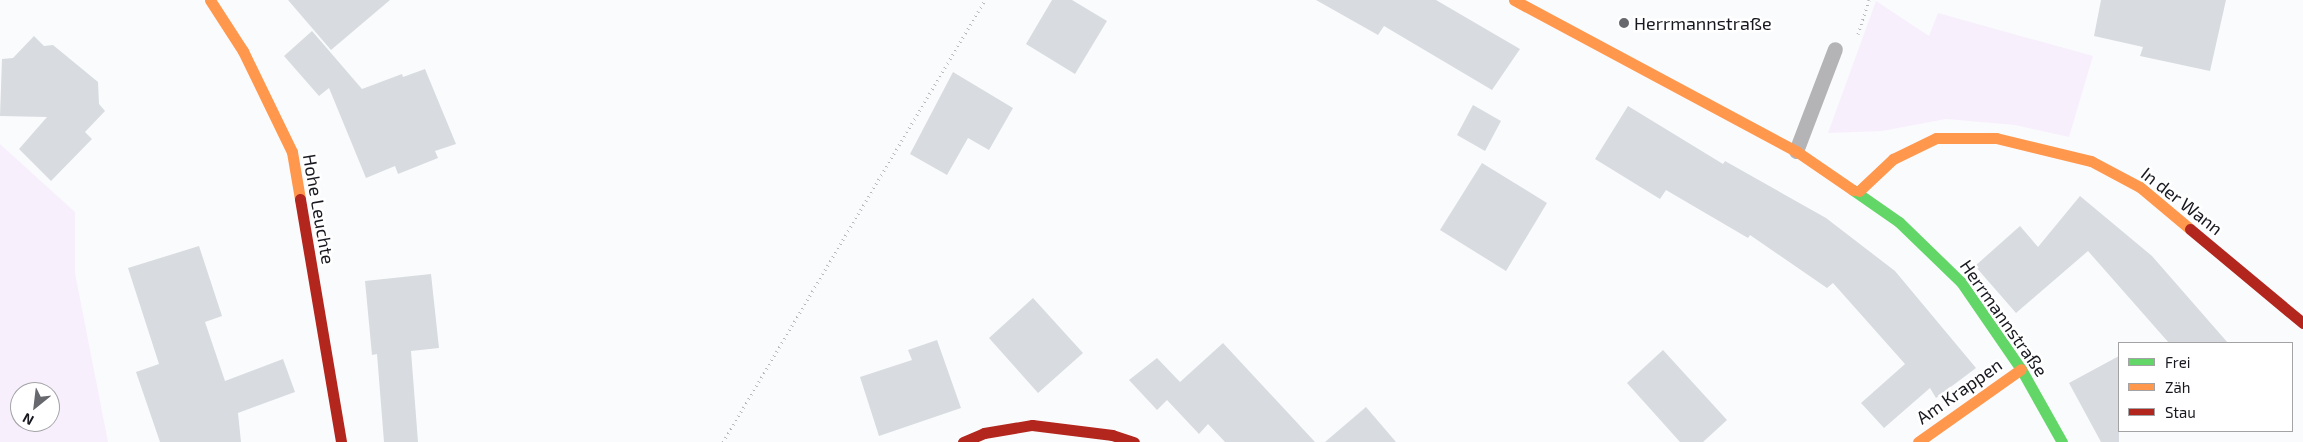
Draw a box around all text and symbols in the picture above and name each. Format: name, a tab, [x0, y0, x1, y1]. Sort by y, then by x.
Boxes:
place label: Herrmannstraße	[1634, 12, 1772, 34]
marker: Herrmannstraße	[1618, 17, 1630, 29]
street label: Hohe Leuchte	[299, 152, 339, 266]
street label: In der Wann	[2137, 162, 2227, 240]
street label: Herrmannstraße	[1956, 255, 2052, 381]
legend	[2118, 342, 2293, 432]
text: Frei	[2165, 353, 2190, 371]
street label: Am Krappen	[1912, 354, 2006, 428]
text: Zäh	[2165, 378, 2190, 396]
north arrow	[10, 382, 60, 432]
text: Stau	[2165, 403, 2196, 421]
text: N	[19, 410, 37, 430]

